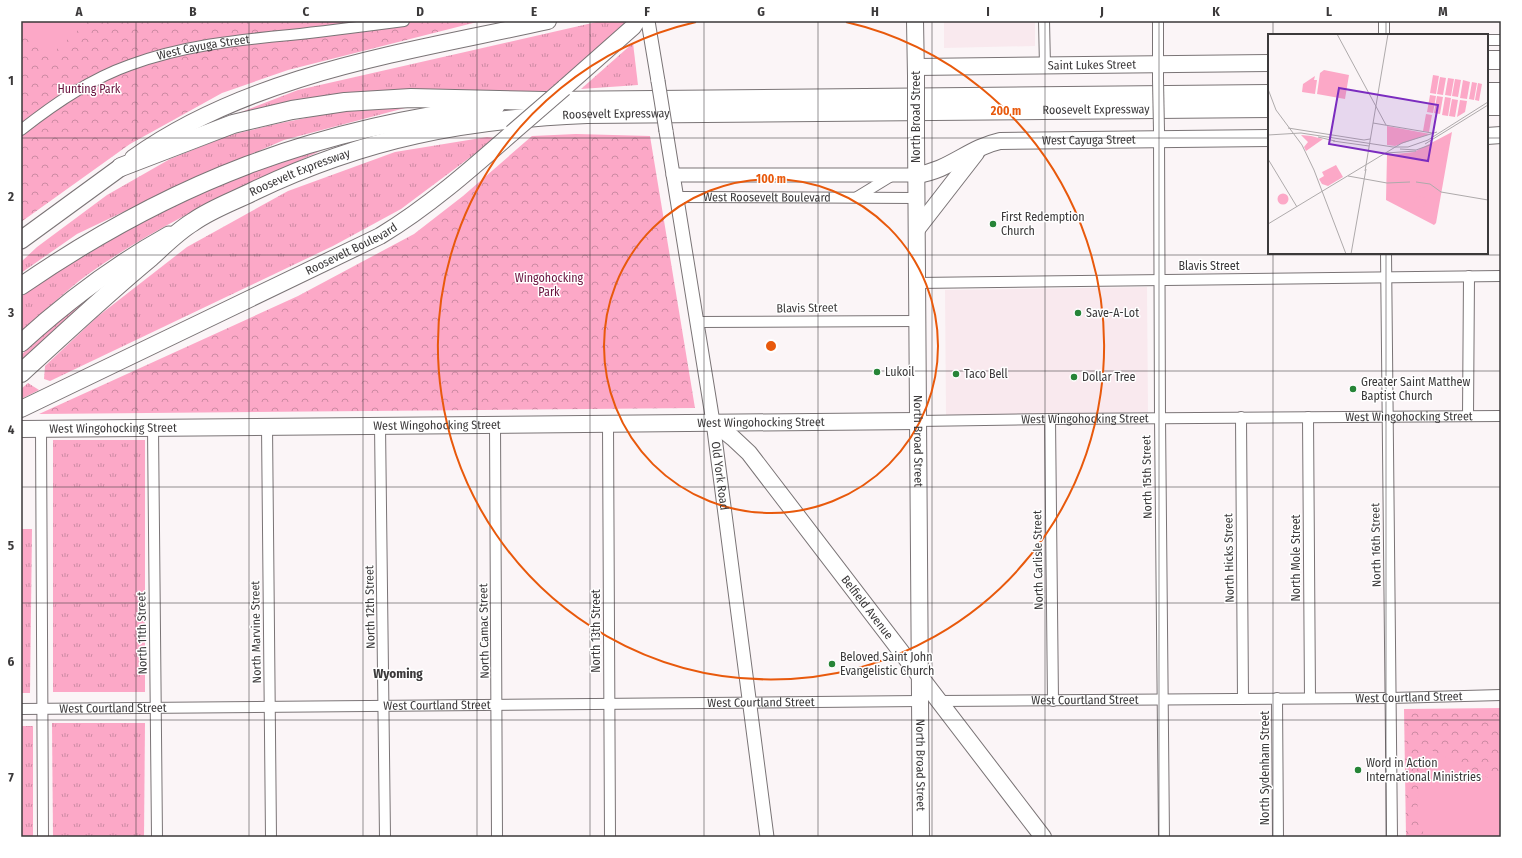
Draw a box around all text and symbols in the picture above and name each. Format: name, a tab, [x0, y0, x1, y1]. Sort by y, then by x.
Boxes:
text: A	[74, 4, 83, 19]
text: B	[189, 4, 197, 19]
text: C	[303, 4, 310, 19]
text: D	[416, 4, 424, 19]
text: E	[531, 4, 537, 19]
text: F	[644, 4, 650, 19]
text: G	[757, 4, 765, 19]
text: H	[871, 4, 879, 19]
text: I	[986, 4, 990, 19]
text: J	[1099, 4, 1104, 19]
text: K	[1212, 4, 1220, 19]
text: L	[1326, 4, 1332, 19]
text: M	[1438, 4, 1448, 19]
street label: West Cayuga Street	[155, 32, 250, 63]
inset map	[1268, 34, 1488, 254]
street label: Saint Lukes Street	[1048, 58, 1136, 73]
street label: North Broad Street	[909, 71, 923, 163]
text: 1	[8, 73, 14, 88]
park label: Hunting Park	[58, 82, 121, 96]
street label: Roosevelt Expressway	[1042, 102, 1150, 117]
text: 200 m	[990, 104, 1021, 118]
street label: Roosevelt Expressway	[562, 106, 670, 122]
street label: West Cayuga Street	[1042, 132, 1136, 148]
street label: Roosevelt Expressway	[247, 146, 352, 199]
text: 100 m	[756, 172, 786, 186]
text: 2	[7, 189, 14, 204]
street label: West Roosevelt Boulevard	[703, 190, 831, 205]
place label: First Redemption Church	[1001, 210, 1085, 238]
marker: First Redemption Church	[988, 219, 998, 229]
street label: Roosevelt Boulevard	[303, 220, 400, 278]
street label: Blavis Street	[1178, 259, 1240, 273]
park label: Wingohocking Park	[515, 271, 584, 299]
street label: Blavis Street	[776, 300, 838, 316]
text: 3	[7, 305, 14, 320]
place label: Save-A-Lot	[1086, 306, 1139, 320]
marker: Save-A-Lot	[1073, 308, 1083, 318]
centre of rings	[764, 339, 778, 353]
place label: Lukoil	[885, 365, 914, 379]
marker: Lukoil	[872, 367, 882, 377]
place label: Taco Bell	[964, 367, 1008, 381]
marker: Taco Bell	[951, 369, 961, 379]
place label: Dollar Tree	[1082, 370, 1135, 384]
marker: Dollar Tree	[1069, 372, 1079, 382]
place label: Greater Saint Matthew Baptist Church	[1361, 375, 1471, 403]
marker: Greater Saint Matthew Baptist Church	[1348, 384, 1358, 394]
street label: North Broad Street	[911, 395, 926, 487]
street label: West Wingohocking Street	[1345, 409, 1473, 424]
street label: West Wingohocking Street	[1021, 411, 1149, 426]
street label: West Wingohocking Street	[697, 415, 825, 430]
street label: West Wingohocking Street	[373, 418, 501, 433]
street label: West Wingohocking Street	[49, 421, 177, 436]
text: 4	[8, 422, 15, 437]
street label: North 15th Street	[1139, 435, 1155, 519]
street label: Old York Road	[709, 441, 731, 511]
street label: North 16th Street	[1368, 503, 1384, 587]
street label: North Carlisle Street	[1030, 510, 1046, 610]
street label: North Hicks Street	[1221, 513, 1237, 603]
street label: North Mole Street	[1289, 514, 1303, 602]
text: 5	[8, 538, 14, 553]
street label: North 12th Street	[362, 565, 378, 649]
street label: Belfield Avenue	[838, 573, 896, 642]
street label: North Marvine Street	[248, 581, 264, 683]
street label: North Camac Street	[476, 583, 492, 679]
street label: North 13th Street	[589, 589, 603, 673]
street label: North 11th Street	[134, 592, 150, 674]
place label: Beloved Saint John Evangelistic Church	[840, 650, 934, 678]
text: 6	[8, 654, 15, 669]
marker: Beloved Saint John Evangelistic Church	[827, 659, 837, 669]
district label: Wyoming	[373, 666, 423, 681]
street label: West Courtland Street	[1355, 689, 1463, 705]
street label: West Courtland Street	[1031, 693, 1139, 707]
street label: West Courtland Street	[707, 695, 815, 710]
street label: West Courtland Street	[383, 698, 491, 713]
street label: West Courtland Street	[59, 701, 167, 716]
street label: North Sydenham Street	[1258, 711, 1272, 825]
street label: North Broad Street	[913, 719, 928, 811]
place label: Word in Action International Ministries	[1366, 756, 1481, 784]
marker: Word in Action International Ministries	[1353, 765, 1363, 775]
text: 7	[8, 770, 14, 785]

